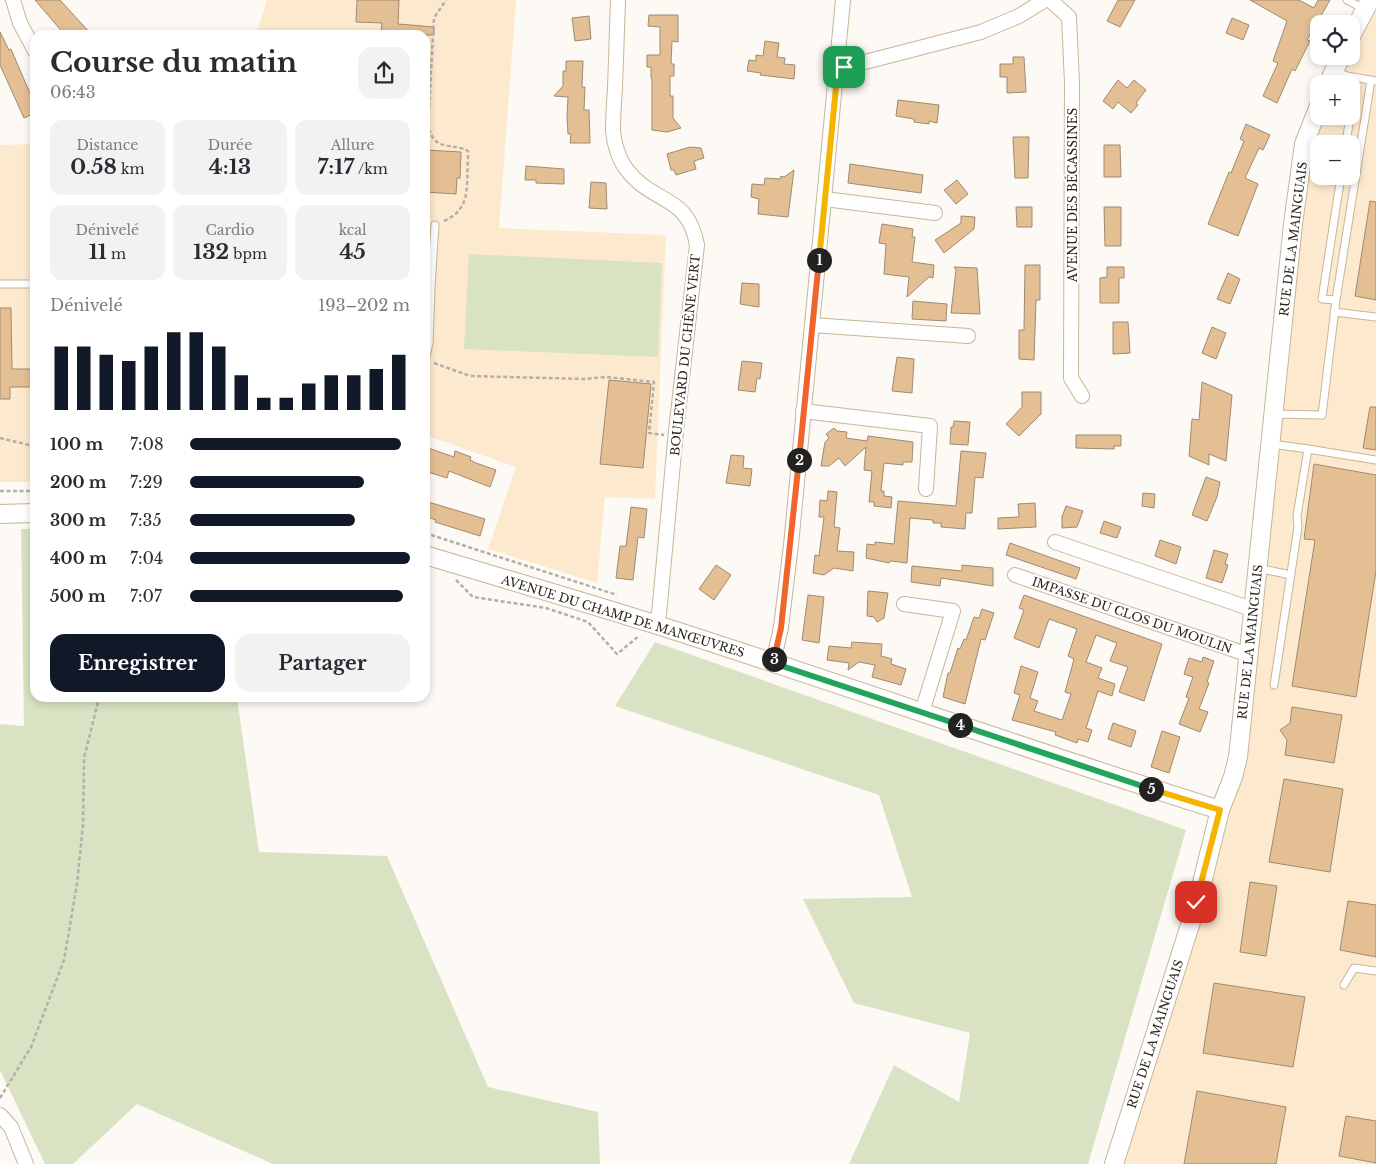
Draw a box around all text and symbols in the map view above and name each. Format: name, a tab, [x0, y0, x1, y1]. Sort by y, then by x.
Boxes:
map controls	[1310, 15, 1360, 185]
button: locate	[1310, 15, 1360, 65]
text: Course du matin	[50, 45, 297, 80]
pin	[823, 46, 865, 88]
button: share	[358, 47, 410, 99]
icon: arrive	[830, 53, 858, 81]
button: +	[1310, 75, 1360, 125]
text: 06:43	[50, 82, 96, 102]
street label: AVENUE DES BÉCASSINES	[1064, 107, 1080, 283]
button: −	[1310, 135, 1360, 185]
text: Distance	[76, 136, 138, 154]
text: Durée	[208, 136, 252, 154]
text: Allure	[331, 136, 375, 154]
text: 0.58	[70, 154, 117, 180]
text: 4:13	[209, 154, 251, 180]
text: 7:17	[317, 154, 354, 180]
text: km	[117, 160, 145, 178]
text: /km	[354, 160, 388, 178]
street label: RUE DE LA MAINGUAIS	[1276, 161, 1310, 317]
text: Dénivelé	[76, 221, 139, 239]
text: Cardio	[206, 221, 254, 239]
text: kcal	[339, 221, 367, 239]
text: 11	[89, 239, 107, 265]
text: 132	[193, 239, 229, 265]
text: 45	[339, 239, 366, 265]
text: m	[107, 245, 126, 263]
text: bpm	[229, 245, 267, 263]
pin: 1	[806, 248, 832, 272]
text: 1	[816, 251, 823, 269]
street label: BOULEVARD DU CHÊNE VERT	[666, 253, 703, 456]
text: Dénivelé	[50, 295, 123, 315]
text: 193–202 m	[318, 295, 410, 315]
text: 100 m	[50, 434, 103, 454]
text: 7:08	[130, 434, 164, 454]
pin: 2	[786, 448, 812, 472]
text: 2	[795, 451, 804, 469]
text: 200 m	[50, 472, 107, 492]
text: 7:29	[130, 472, 163, 492]
text: 300 m	[50, 510, 106, 530]
text: 7:35	[130, 510, 162, 530]
text: 400 m	[50, 548, 107, 568]
text: 7:04	[130, 548, 163, 568]
street label: RUE DE LA MAINGUAIS	[1234, 564, 1266, 720]
street label: AVENUE DU CHAMP DE MANŒUVRES	[499, 571, 747, 660]
street label: IMPASSE DU CLOS DU MOULIN	[1030, 574, 1234, 656]
text: 500 m	[50, 586, 106, 606]
text: 7:07	[130, 586, 162, 606]
button: Enregistrer	[50, 634, 225, 692]
button: Partager	[235, 634, 410, 692]
pin: 3	[762, 646, 786, 672]
text: 3	[770, 650, 779, 668]
pin: 4	[948, 712, 972, 738]
text: 4	[956, 716, 965, 734]
pin: 5	[1138, 776, 1164, 802]
text: 5	[1147, 780, 1156, 798]
pin	[1175, 881, 1217, 923]
icon: check	[1182, 888, 1210, 916]
street label: RUE DE LA MAINGUAIS	[1124, 957, 1186, 1110]

